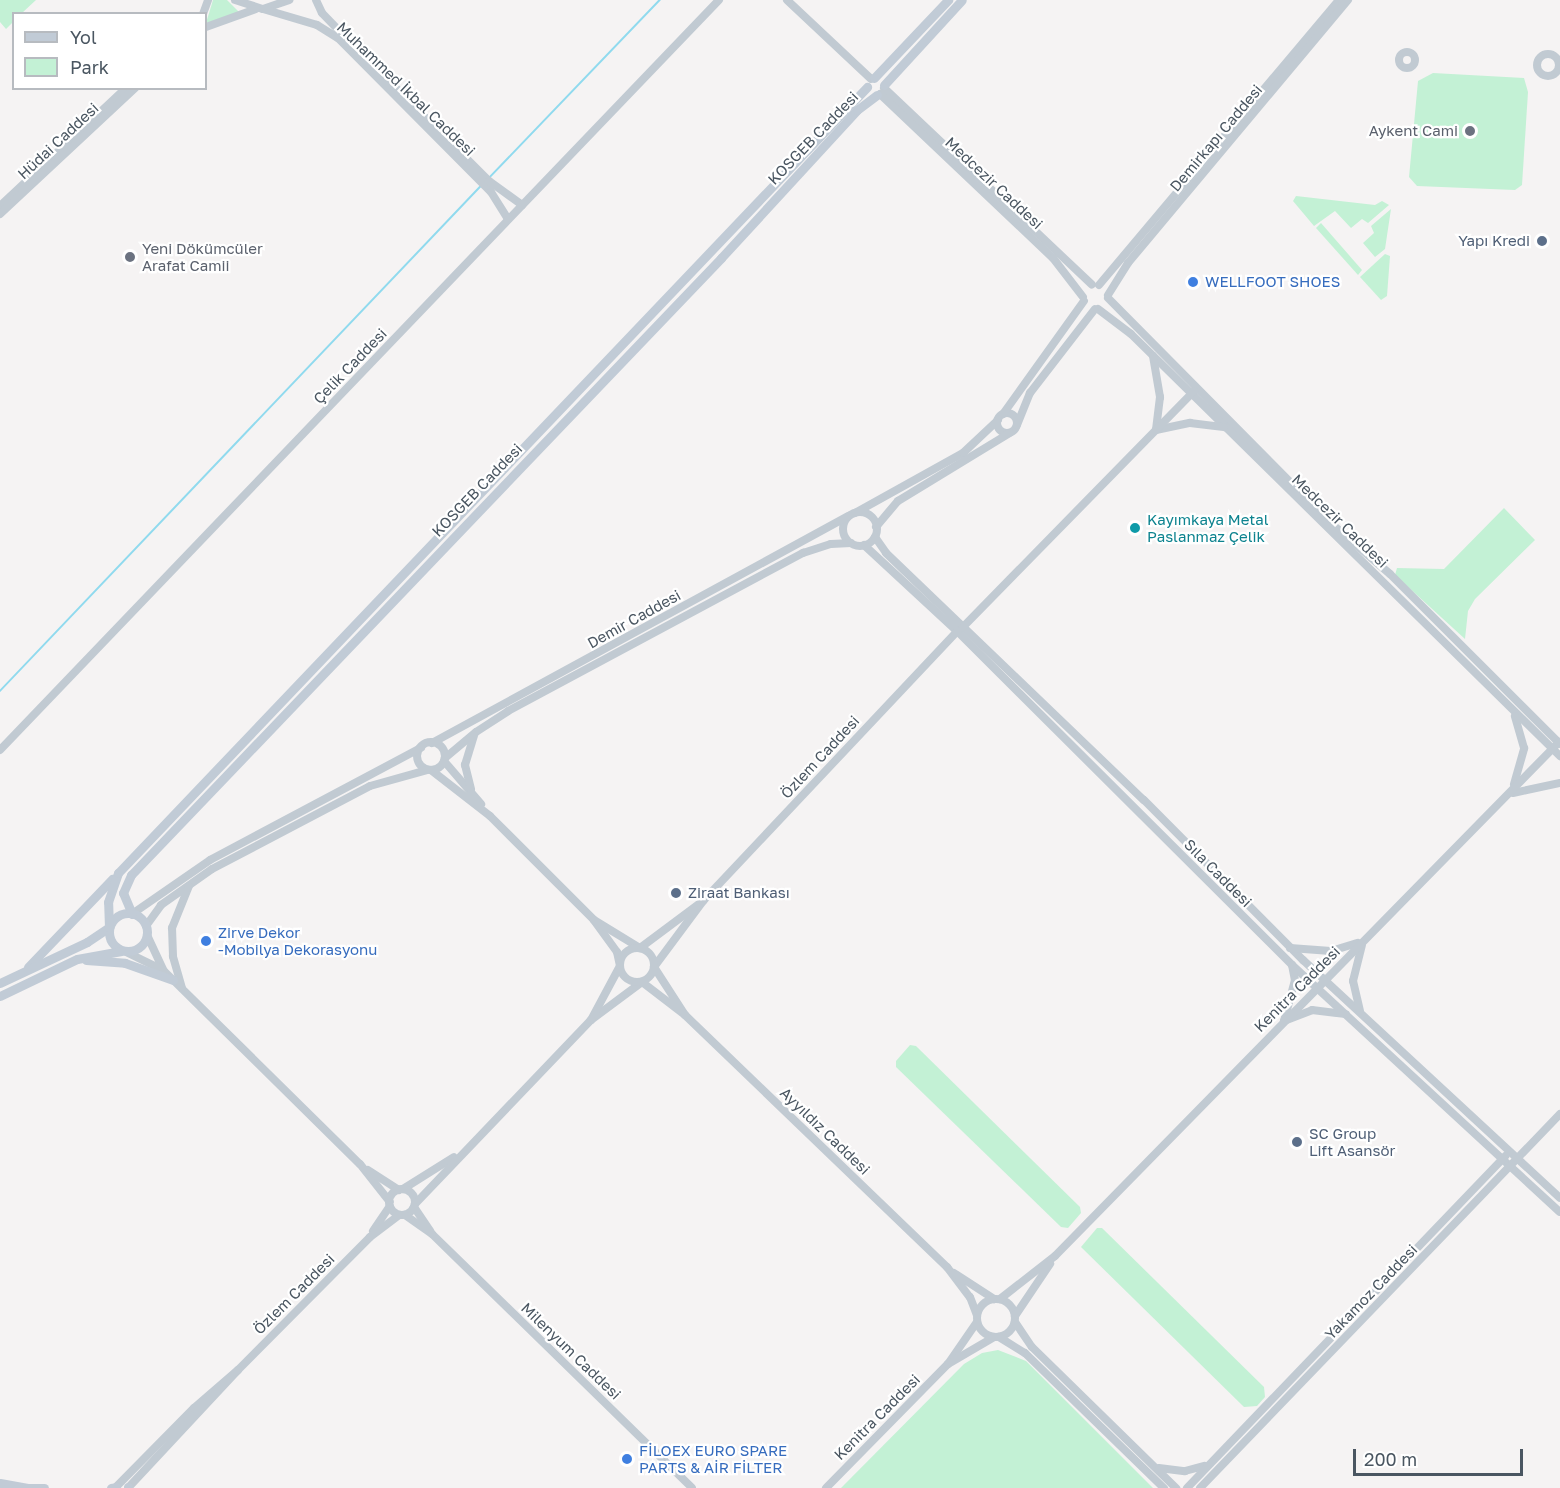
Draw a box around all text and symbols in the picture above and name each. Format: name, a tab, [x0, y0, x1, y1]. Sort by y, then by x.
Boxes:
legend	[12, 12, 207, 90]
street label: Muhammed İkbal Caddesi	[333, 18, 479, 160]
text: Yol	[70, 26, 97, 48]
text: Park	[70, 56, 109, 78]
street label: Demirkapı Caddesi	[1166, 81, 1266, 195]
street label: KOSGEB Caddesi	[764, 88, 862, 188]
street label: Hüdai Caddesi	[14, 99, 102, 183]
place label: Aykent Cami	[1369, 122, 1458, 140]
marker: Aykent Cami	[1463, 124, 1477, 138]
street label: Medcezir Caddesi	[942, 133, 1046, 233]
place label: Yapı Kredi	[1458, 232, 1530, 250]
marker: Yapı Kredi	[1535, 234, 1549, 248]
place label: Yeni Dökümcüler Arafat Camii	[142, 239, 263, 274]
marker: Yeni Dökümcüler Arafat Camii	[123, 250, 137, 264]
place label: WELLFOOT SHOES	[1205, 273, 1340, 291]
marker: WELLFOOT SHOES	[1186, 275, 1200, 289]
street label: Çelik Caddesi	[310, 325, 390, 407]
street label: KOSGEB Caddesi	[428, 440, 526, 540]
street label: Medcezir Caddesi	[1288, 470, 1392, 572]
place label: Kayımkaya Metal Paslanmaz Çelik	[1147, 510, 1269, 545]
marker: Kayımkaya Metal Paslanmaz Çelik	[1128, 521, 1142, 535]
street label: Demir Caddesi	[584, 586, 684, 652]
street label: Özlem Caddesi	[777, 712, 863, 802]
street label: Sıla Caddesi	[1180, 835, 1256, 911]
place label: Ziraat Bankası	[688, 884, 790, 902]
marker: Ziraat Bankası	[669, 886, 683, 900]
place label: Zirve Dekor -Mobilya Dekorasyonu	[218, 923, 377, 958]
marker: Zirve Dekor -Mobilya Dekorasyonu	[199, 934, 213, 948]
street label: Kenitra Caddesi	[1250, 942, 1344, 1036]
street label: Ayyıldız Caddesi	[776, 1084, 874, 1178]
place label: SC Group Lift Asansör	[1309, 1124, 1395, 1159]
marker: SC Group Lift Asansör	[1290, 1135, 1304, 1149]
street label: Yakamoz Caddesi	[1321, 1241, 1421, 1343]
street label: Özlem Caddesi	[250, 1250, 338, 1338]
street label: Milenyum Caddesi	[517, 1299, 625, 1403]
street label: Kenitra Caddesi	[830, 1370, 924, 1464]
scale bar	[1356, 1437, 1526, 1475]
place label: FİLOEX EURO SPARE PARTS & AİR FİLTER	[639, 1441, 787, 1476]
text: 200 m	[1364, 1448, 1417, 1470]
marker: FİLOEX EURO SPARE PARTS & AİR FİLTER	[620, 1452, 634, 1466]

